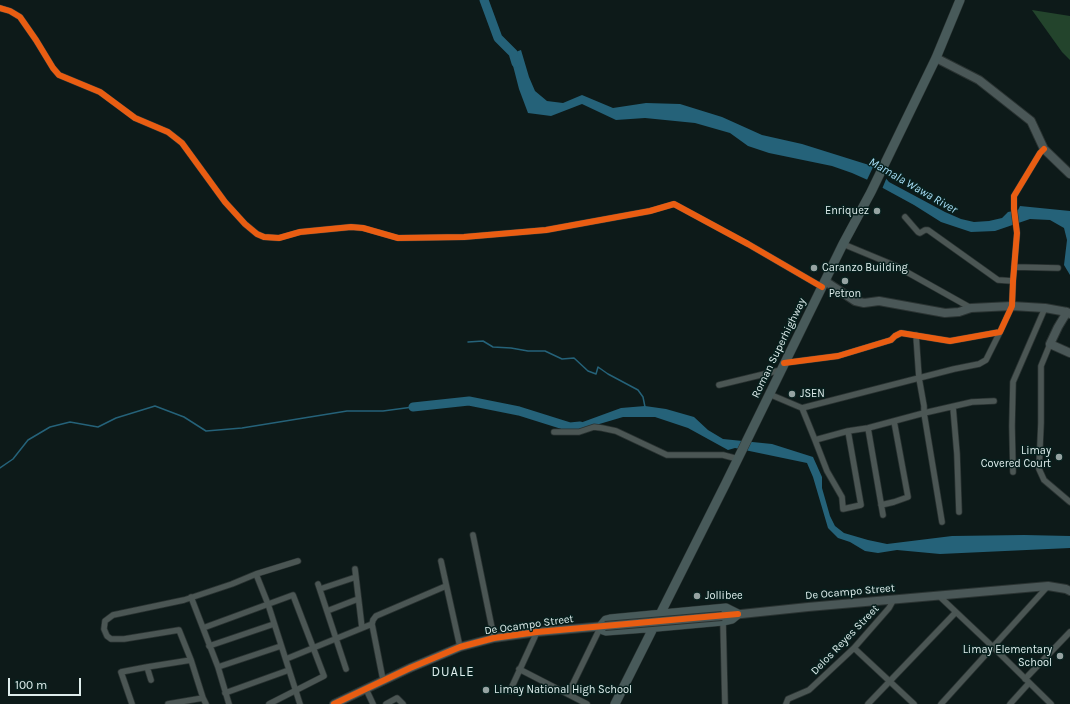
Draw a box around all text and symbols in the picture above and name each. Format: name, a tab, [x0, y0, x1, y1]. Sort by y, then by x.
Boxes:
water label: Mamala Wawa River	[866, 155, 960, 217]
place label: Enriquez	[825, 204, 869, 218]
marker: Enriquez	[872, 206, 882, 216]
place label: Caranzo Building	[822, 261, 908, 275]
marker: Caranzo Building	[809, 263, 819, 273]
marker: Petron	[840, 276, 850, 286]
place label: Petron	[829, 287, 861, 301]
street label: Roman Superhighway	[749, 296, 809, 400]
place label: JSEN	[800, 387, 825, 401]
marker: JSEN	[787, 389, 797, 399]
place label: Limay Covered Court	[981, 444, 1051, 470]
marker: Limay Covered Court	[1054, 452, 1064, 462]
street label: De Ocampo Street	[805, 582, 895, 602]
place label: Jollibee	[705, 589, 743, 603]
marker: Jollibee	[692, 591, 702, 601]
street label: Delos Reyes Street	[808, 602, 882, 678]
street label: De Ocampo Street	[484, 612, 574, 638]
place label: Limay Elementary School	[963, 643, 1052, 669]
marker: Limay Elementary School	[1055, 651, 1065, 661]
district label: DUALE	[432, 664, 474, 680]
scale bar	[10, 670, 83, 696]
text: 100 m	[15, 678, 47, 692]
place label: Limay National High School	[494, 683, 632, 697]
marker: Limay National High School	[481, 685, 491, 695]

